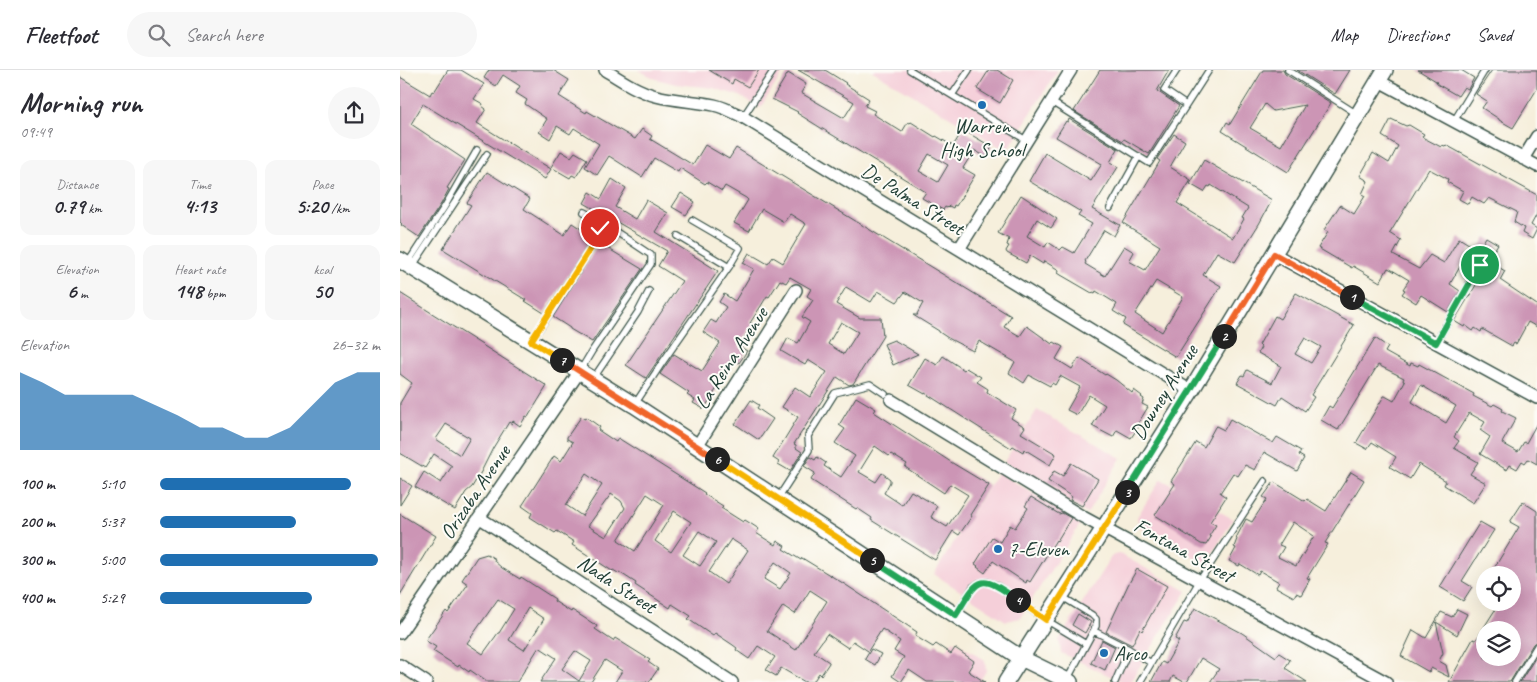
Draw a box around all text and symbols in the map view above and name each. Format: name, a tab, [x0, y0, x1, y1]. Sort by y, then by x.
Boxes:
search box	[127, 12, 477, 57]
text: Fleetfoot	[25, 20, 97, 50]
icon: search	[145, 21, 173, 49]
text: Search here	[185, 23, 263, 47]
text: Map	[1331, 24, 1358, 46]
text: Directions	[1386, 24, 1449, 46]
text: Saved	[1477, 24, 1512, 46]
text: Morning run	[20, 85, 142, 120]
button: share	[328, 87, 380, 139]
marker: Warren High School	[976, 99, 988, 111]
place label: Warren High School	[940, 113, 1028, 163]
text: 09:49	[20, 122, 52, 142]
street label: De Palma Street	[857, 157, 971, 242]
text: Distance	[56, 176, 98, 193]
text: Time	[189, 176, 211, 193]
text: Pace	[312, 176, 333, 193]
text: 0.79	[53, 193, 85, 219]
text: 4:13	[184, 193, 216, 219]
text: 5:20	[296, 193, 328, 219]
text: km	[85, 200, 102, 217]
text: /km	[328, 200, 350, 217]
pin	[579, 207, 621, 249]
icon: check	[586, 214, 614, 242]
pin	[1459, 244, 1501, 286]
icon: arrive	[1466, 251, 1494, 279]
text: Elevation	[56, 261, 99, 278]
text: Heart rate	[174, 261, 226, 278]
text: kcal	[313, 261, 332, 278]
text: 6	[67, 278, 77, 304]
text: 148	[175, 278, 203, 304]
text: 50	[313, 278, 332, 304]
pin: 1	[1340, 284, 1364, 310]
text: m	[77, 285, 88, 302]
text: bpm	[203, 285, 225, 302]
text: 1	[1349, 289, 1356, 306]
street label: La Reina Avenue	[688, 300, 775, 414]
pin: 2	[1212, 324, 1236, 348]
text: 2	[1221, 328, 1228, 345]
text: Elevation	[20, 335, 69, 355]
text: 26–32 m	[331, 335, 380, 355]
street label: Downey Avenue	[1125, 339, 1204, 444]
pin: 7	[550, 348, 574, 372]
text: 7	[559, 352, 566, 369]
street label: Orizaba Avenue	[434, 439, 517, 544]
pin: 6	[704, 446, 730, 472]
text: 6	[714, 451, 721, 468]
text: 100 m	[20, 474, 55, 494]
text: 5:10	[100, 474, 125, 494]
pin: 3	[1114, 480, 1140, 504]
text: 3	[1124, 484, 1131, 501]
text: 200 m	[20, 512, 55, 532]
text: 5:37	[100, 512, 125, 532]
street label: Fontana Street	[1129, 512, 1241, 590]
place label: 7-Eleven	[1008, 536, 1071, 562]
marker: 7-Eleven	[992, 543, 1004, 555]
pin: 5	[860, 548, 884, 572]
street label: Nada Street	[573, 549, 663, 620]
text: 300 m	[20, 550, 55, 570]
text: 5:00	[100, 550, 125, 570]
text: 5	[869, 552, 876, 569]
map controls	[1476, 566, 1521, 666]
button: locate	[1476, 566, 1521, 611]
text: 400 m	[20, 588, 55, 608]
text: 5:29	[100, 588, 125, 608]
pin: 4	[1006, 588, 1030, 612]
text: 4	[1015, 592, 1022, 609]
button: layers	[1476, 621, 1521, 666]
place label: Arco	[1114, 640, 1148, 666]
marker: Arco	[1098, 647, 1110, 659]

